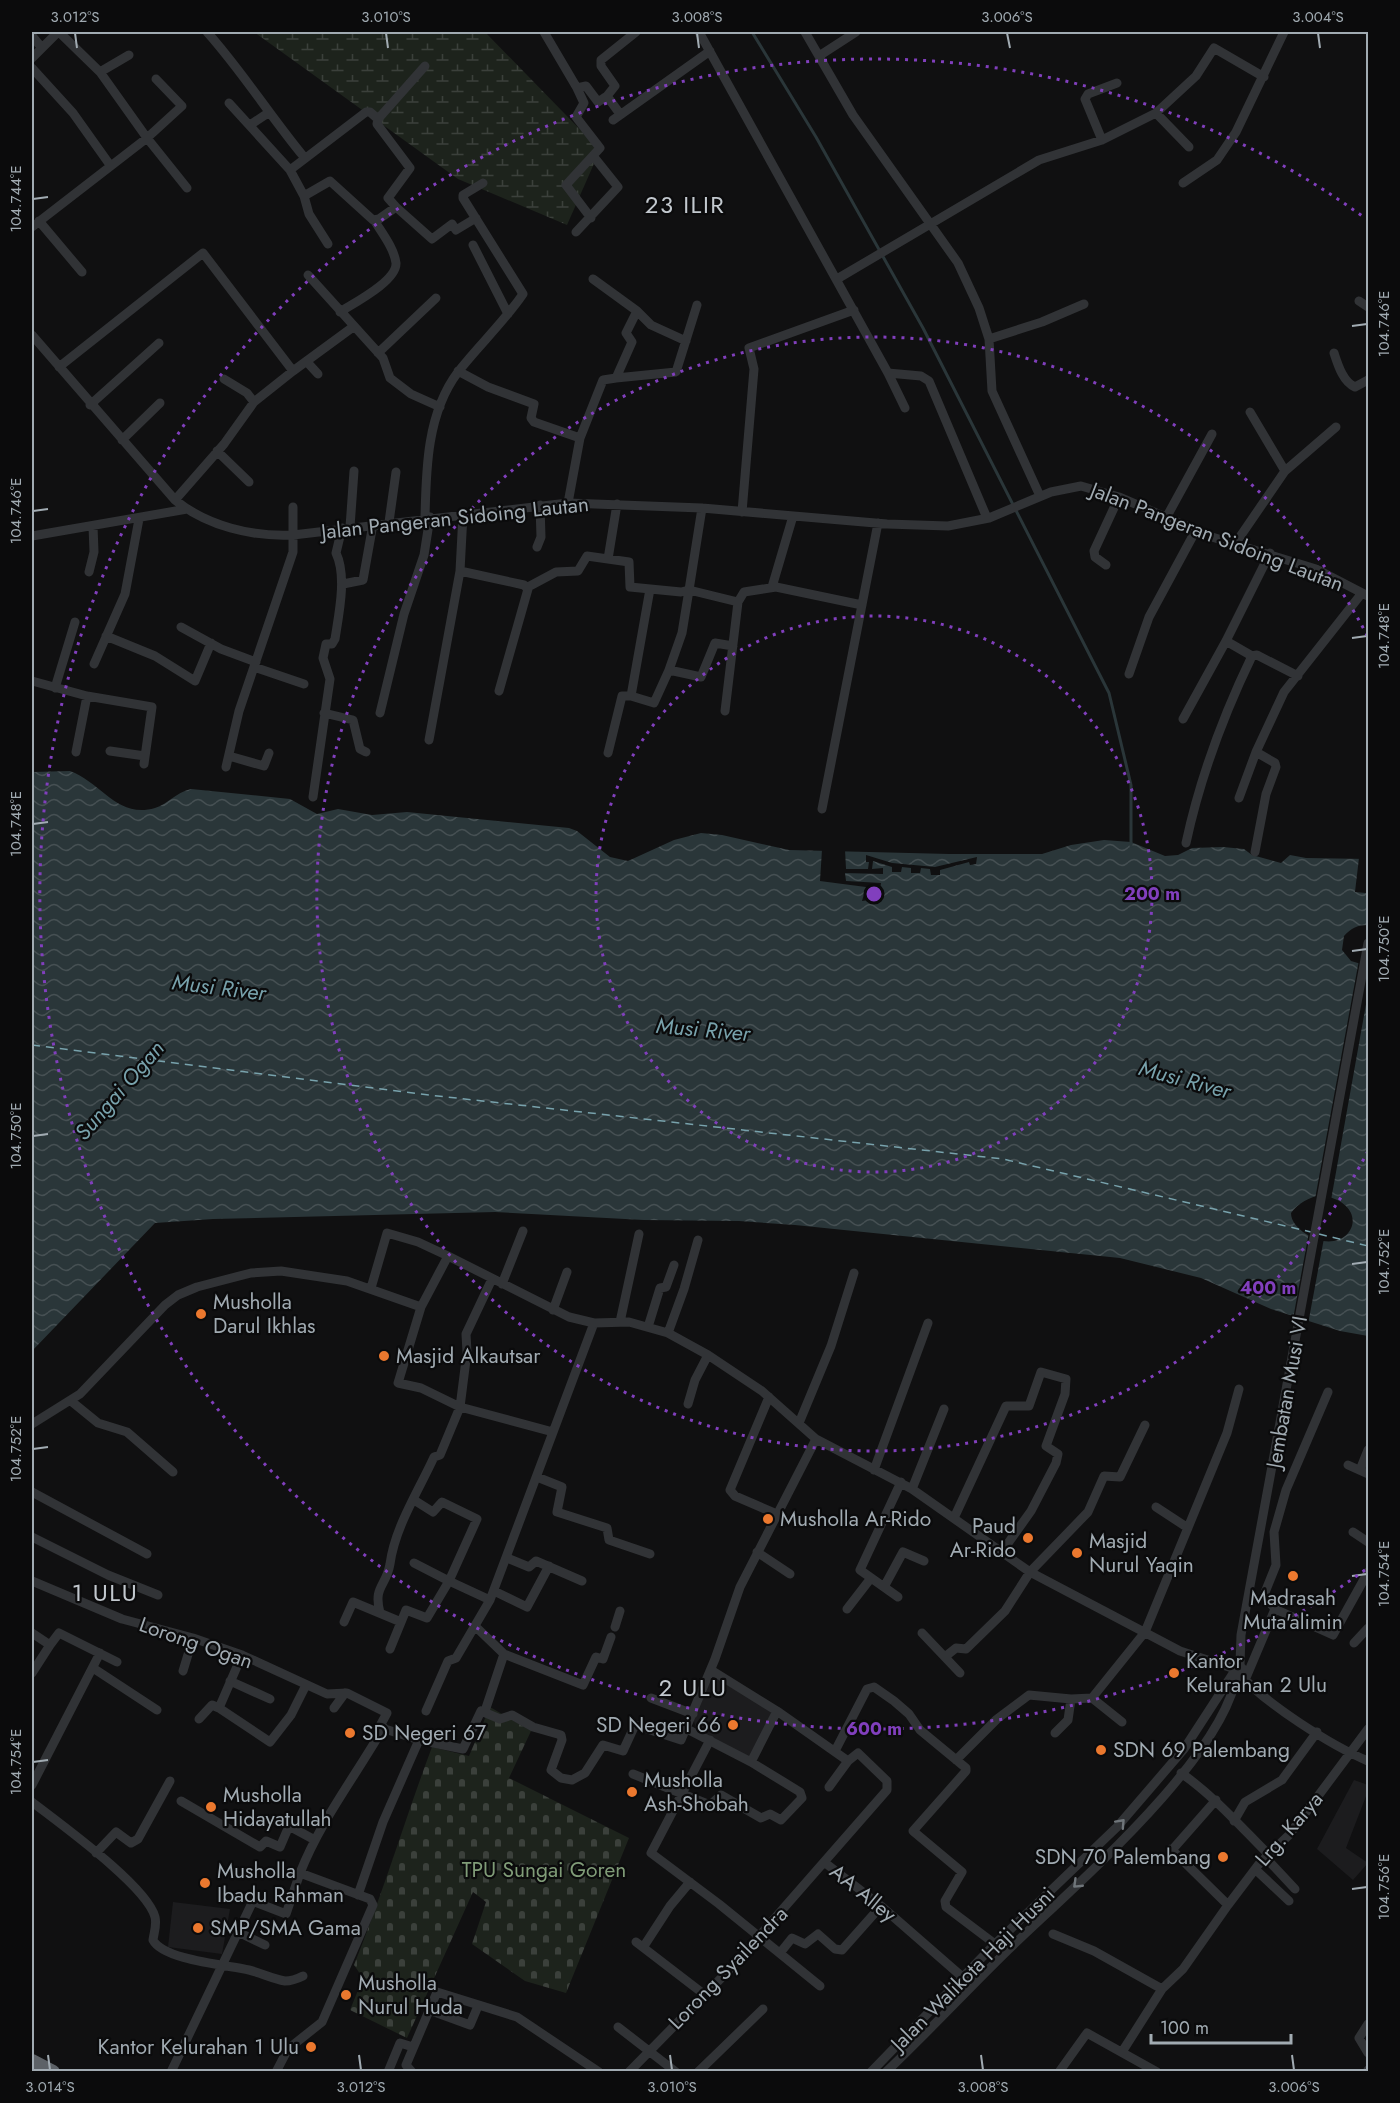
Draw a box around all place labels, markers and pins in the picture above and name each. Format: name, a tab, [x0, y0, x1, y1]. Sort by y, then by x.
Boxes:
centre of rings	[864, 884, 884, 904]
place label: Musholla Darul Ikhlas	[213, 1287, 316, 1341]
marker: Musholla Darul Ikhlas	[194, 1307, 208, 1321]
place label: Masjid Alkautsar	[396, 1341, 541, 1371]
marker: Masjid Alkautsar	[377, 1349, 391, 1363]
place label: Musholla Ar-Rido	[780, 1504, 931, 1534]
place label: Paud Ar-Rido	[950, 1511, 1016, 1565]
marker: Musholla Ar-Rido	[761, 1512, 775, 1526]
place label: Masjid Nurul Yaqin	[1089, 1526, 1194, 1580]
marker: Paud Ar-Rido	[1021, 1531, 1035, 1545]
marker: Masjid Nurul Yaqin	[1070, 1546, 1084, 1560]
marker: Madrasah Muta'alimin	[1286, 1569, 1300, 1583]
place label: Madrasah Muta'alimin	[1243, 1583, 1343, 1637]
place label: Kantor Kelurahan 2 Ulu	[1186, 1646, 1327, 1700]
marker: Kantor Kelurahan 2 Ulu	[1167, 1666, 1181, 1680]
place label: SD Negeri 66	[596, 1710, 721, 1740]
place label: SD Negeri 67	[362, 1718, 486, 1748]
marker: SD Negeri 66	[726, 1718, 740, 1732]
marker: SD Negeri 67	[343, 1726, 357, 1740]
place label: SDN 69 Palembang	[1113, 1735, 1290, 1765]
marker: SDN 69 Palembang	[1094, 1743, 1108, 1757]
place label: Musholla Ash-Shobah	[644, 1765, 749, 1819]
place label: Musholla Hidayatullah	[223, 1780, 332, 1834]
marker: Musholla Ash-Shobah	[625, 1785, 639, 1799]
marker: Musholla Hidayatullah	[204, 1800, 218, 1814]
place label: SDN 70 Palembang	[1035, 1842, 1211, 1872]
marker: SDN 70 Palembang	[1216, 1850, 1230, 1864]
place label: Musholla Ibadu Rahman	[217, 1856, 344, 1910]
marker: Musholla Ibadu Rahman	[198, 1876, 212, 1890]
place label: SMP/SMA Gama	[210, 1913, 361, 1943]
marker: SMP/SMA Gama	[191, 1921, 205, 1935]
place label: Musholla Nurul Huda	[358, 1968, 463, 2022]
marker: Musholla Nurul Huda	[339, 1988, 353, 2002]
place label: Kantor Kelurahan 1 Ulu	[98, 2032, 299, 2062]
marker: Kantor Kelurahan 1 Ulu	[304, 2040, 318, 2054]

